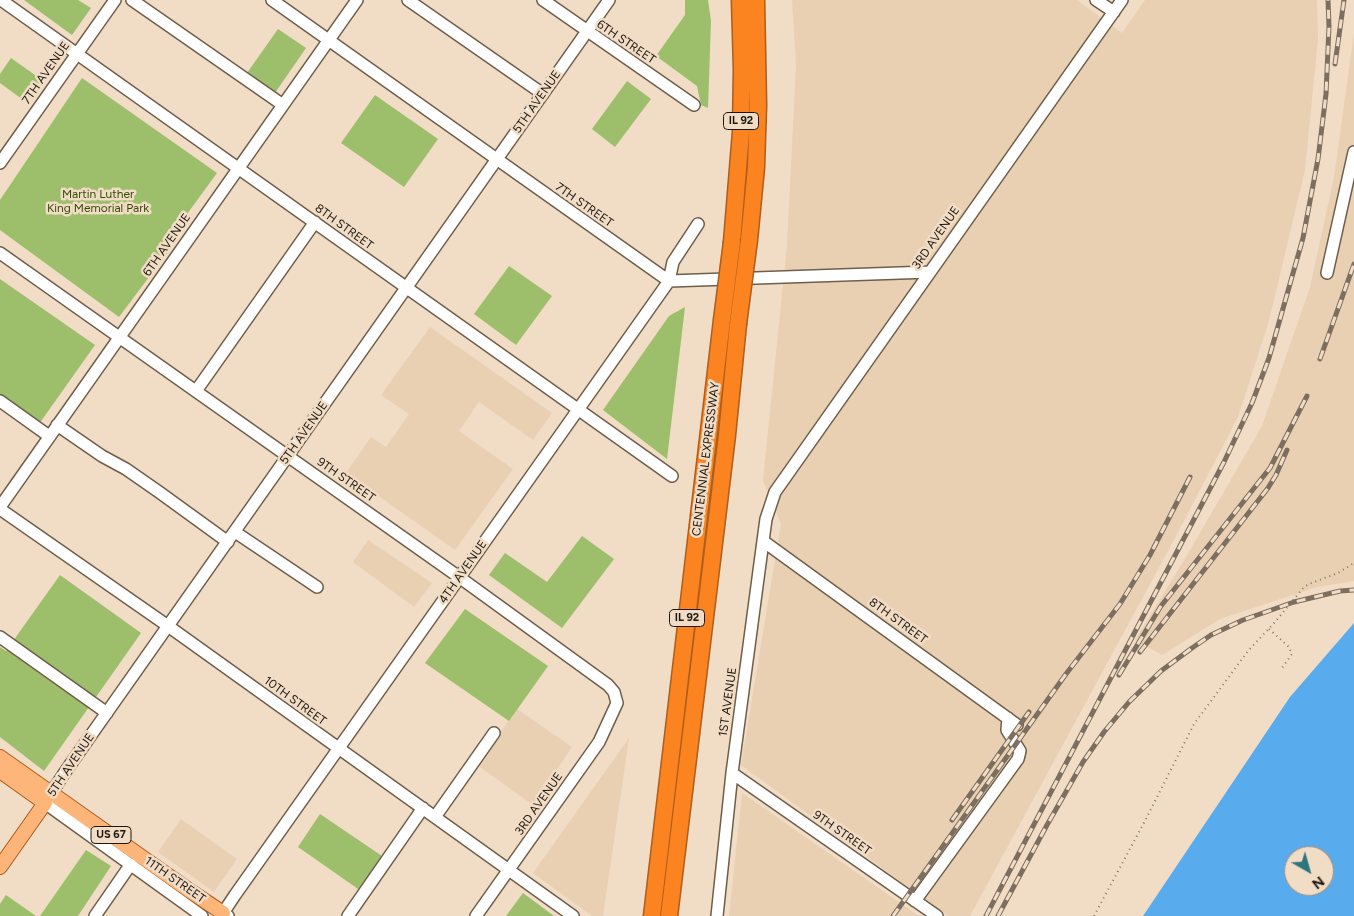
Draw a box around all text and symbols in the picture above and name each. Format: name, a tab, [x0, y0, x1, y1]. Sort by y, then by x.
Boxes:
street label: 6TH STREET	[594, 17, 658, 67]
street label: 7TH AVENUE	[19, 39, 73, 107]
street label: 5TH AVENUE	[510, 68, 564, 136]
road number: IL 92	[724, 112, 758, 130]
street label: 7TH STREET	[552, 180, 616, 230]
park label: Martin Luther King Memorial Park	[47, 187, 149, 215]
street label: 8TH STREET	[312, 201, 376, 253]
street label: 3RD AVENUE	[909, 204, 963, 272]
street label: 6TH AVENUE	[140, 211, 194, 279]
street label: CENTENNIAL EXPRESSWAY	[689, 381, 723, 537]
street label: 5TH AVENUE	[277, 399, 331, 467]
street label: 9TH STREET	[314, 455, 378, 505]
street label: 4TH AVENUE	[436, 538, 490, 606]
street label: 8TH STREET	[866, 595, 930, 647]
road number: IL 92	[670, 610, 704, 626]
street label: 1ST AVENUE	[716, 666, 740, 738]
street label: 10TH STREET	[261, 674, 329, 728]
street label: 5TH AVENUE	[45, 731, 97, 799]
street label: 3RD AVENUE	[512, 770, 566, 838]
street label: 9TH STREET	[810, 808, 874, 858]
road number: US 67	[91, 826, 131, 844]
north arrow	[1284, 846, 1334, 896]
street label: 11TH STREET	[142, 854, 208, 906]
text: N	[1308, 872, 1327, 892]

